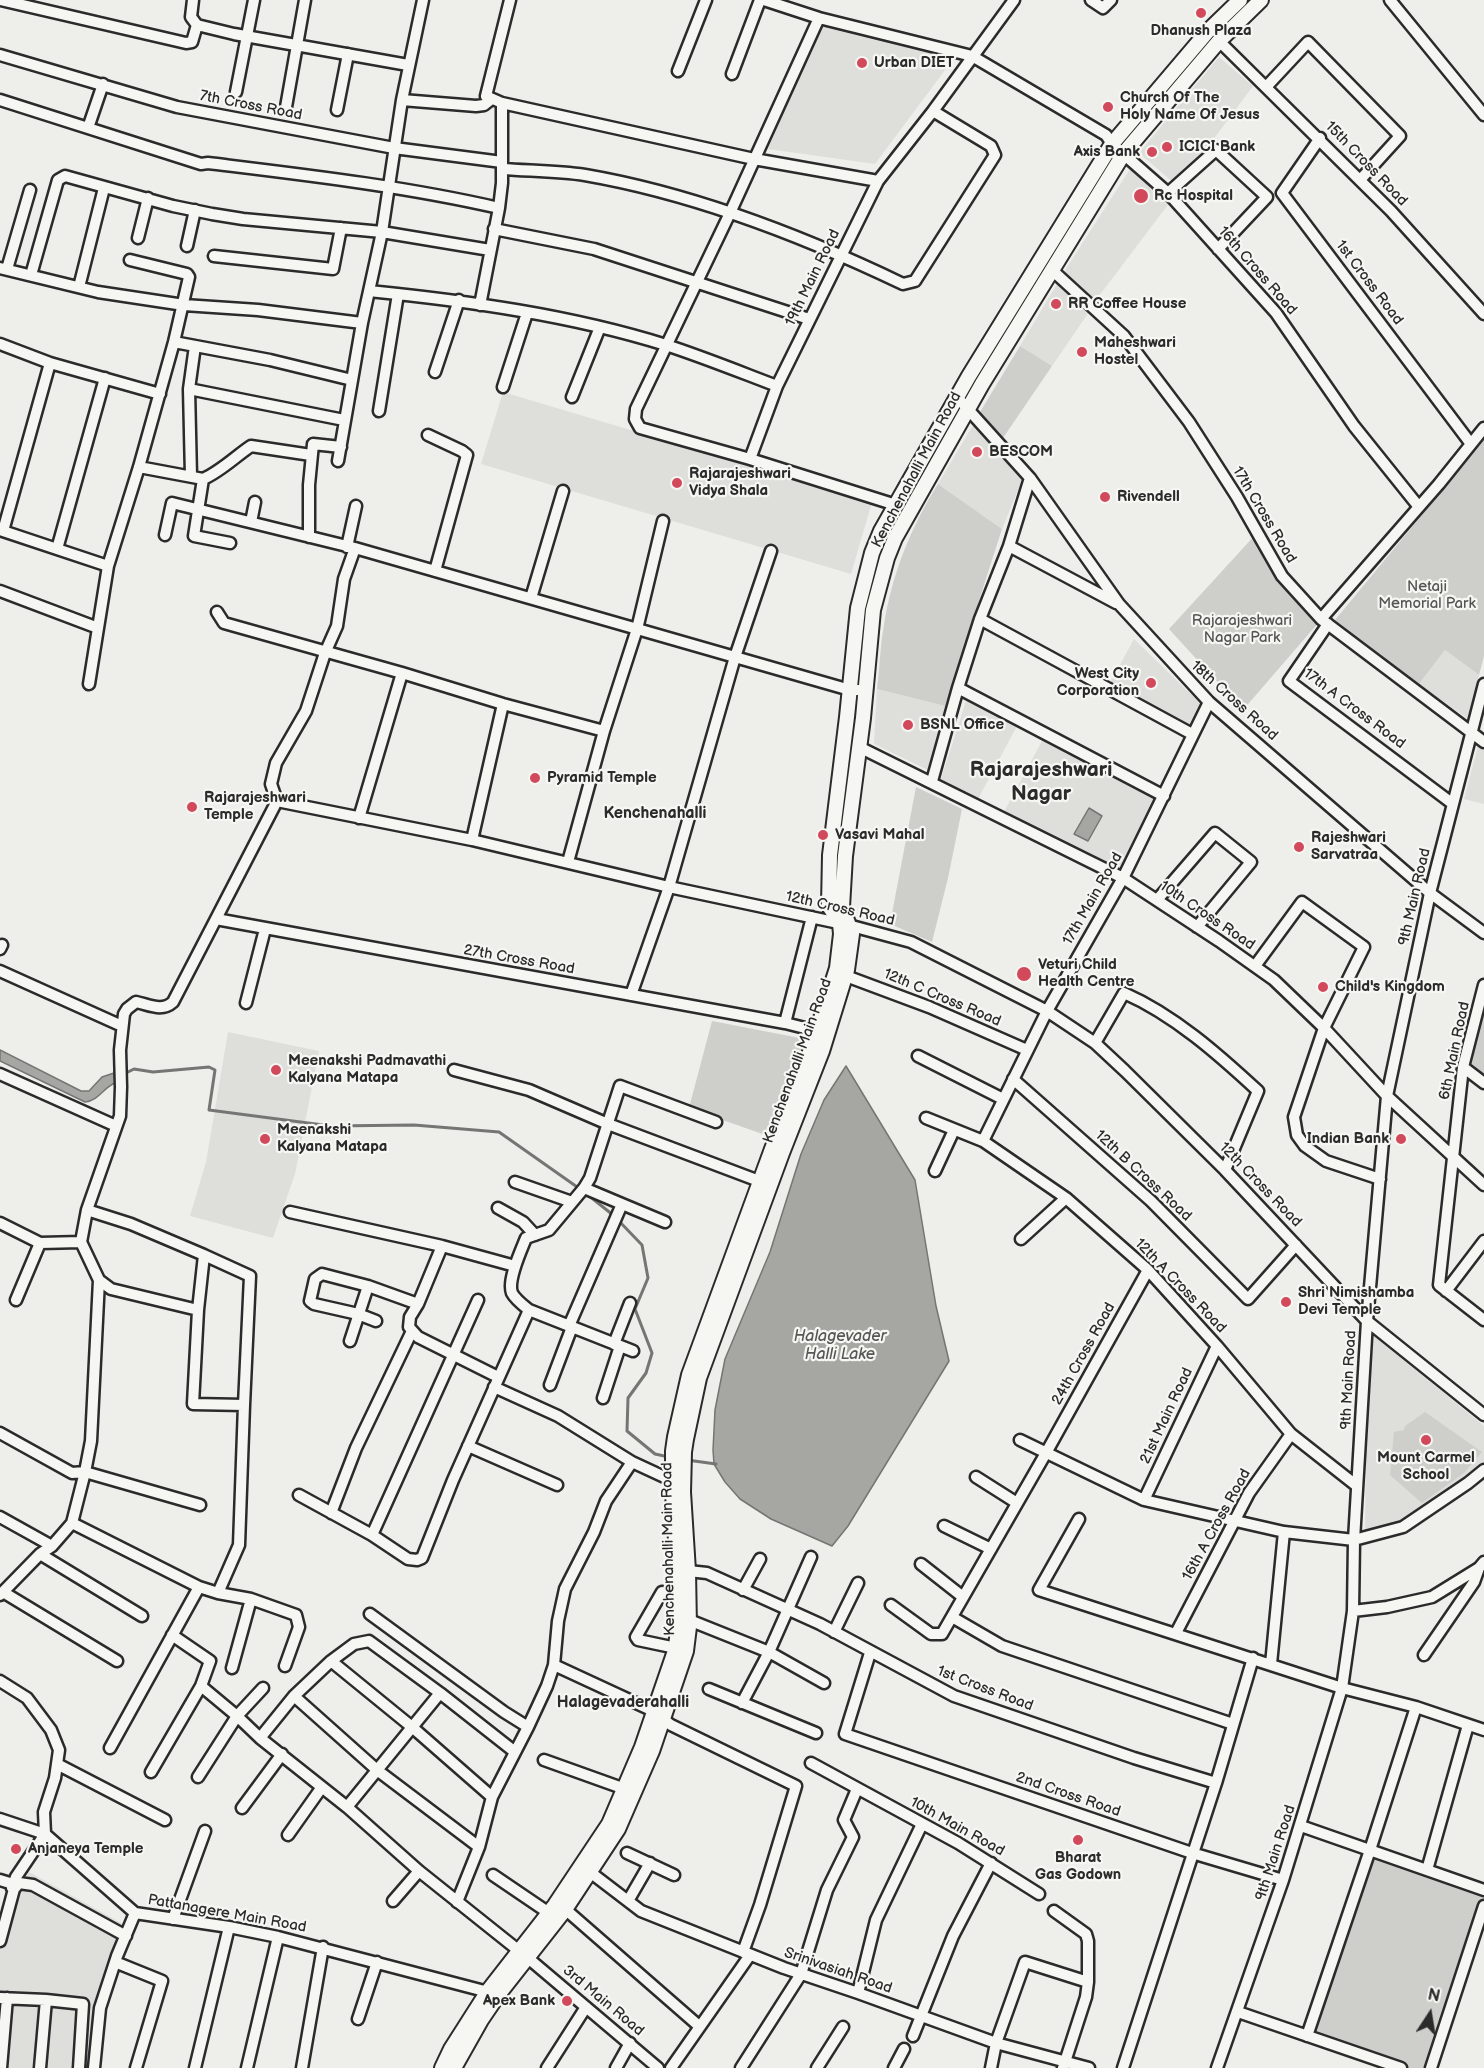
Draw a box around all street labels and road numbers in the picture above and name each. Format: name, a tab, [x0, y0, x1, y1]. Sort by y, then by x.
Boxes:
street label: 7th Cross Road	[198, 87, 304, 125]
street label: 15th Cross Road	[1321, 118, 1411, 210]
street label: 16th Cross Road	[1214, 223, 1300, 319]
street label: 19th Main Road	[782, 227, 844, 329]
street label: 1st Cross Road	[1331, 237, 1407, 329]
street label: Kenchenahalli Main Road	[868, 389, 966, 551]
street label: 17th Cross Road	[1228, 463, 1300, 567]
street label: 18th Cross Road	[1187, 657, 1281, 745]
street label: 17th A Cross Road	[1300, 665, 1408, 753]
street label: 9th Main Road	[1395, 847, 1435, 947]
street label: 17th Main Road	[1059, 850, 1127, 948]
street label: 10th Cross Road	[1156, 877, 1258, 955]
street label: 12th Cross Road	[784, 888, 896, 930]
street label: 27th Cross Road	[462, 941, 576, 979]
street label: 12th C Cross Road	[881, 965, 1003, 1031]
street label: Kenchenahalli Main Road	[760, 976, 836, 1146]
street label: 6th Main Road	[1436, 1000, 1474, 1102]
street label: 12th B Cross Road	[1091, 1127, 1195, 1225]
street label: 12th Cross Road	[1215, 1139, 1305, 1231]
street label: 12th A Cross Road	[1130, 1235, 1230, 1337]
street label: 24th Cross Road	[1048, 1300, 1120, 1408]
street label: 9th Main Road	[1337, 1330, 1361, 1430]
street label: 21st Main Road	[1137, 1365, 1197, 1467]
street label: Kenchenahalli Main Road	[658, 1462, 680, 1636]
street label: 16th A Cross Road	[1179, 1466, 1255, 1584]
street label: 1st Cross Road	[934, 1662, 1036, 1716]
street label: 2nd Cross Road	[1013, 1769, 1123, 1821]
street label: 10th Main Road	[907, 1794, 1007, 1860]
street label: 9th Main Road	[1252, 1803, 1300, 1903]
street label: Pattanagere Main Road	[146, 1891, 308, 1937]
street label: Srinivasiah Road	[782, 1944, 894, 1998]
street label: 3rd Main Road	[559, 1962, 647, 2040]

